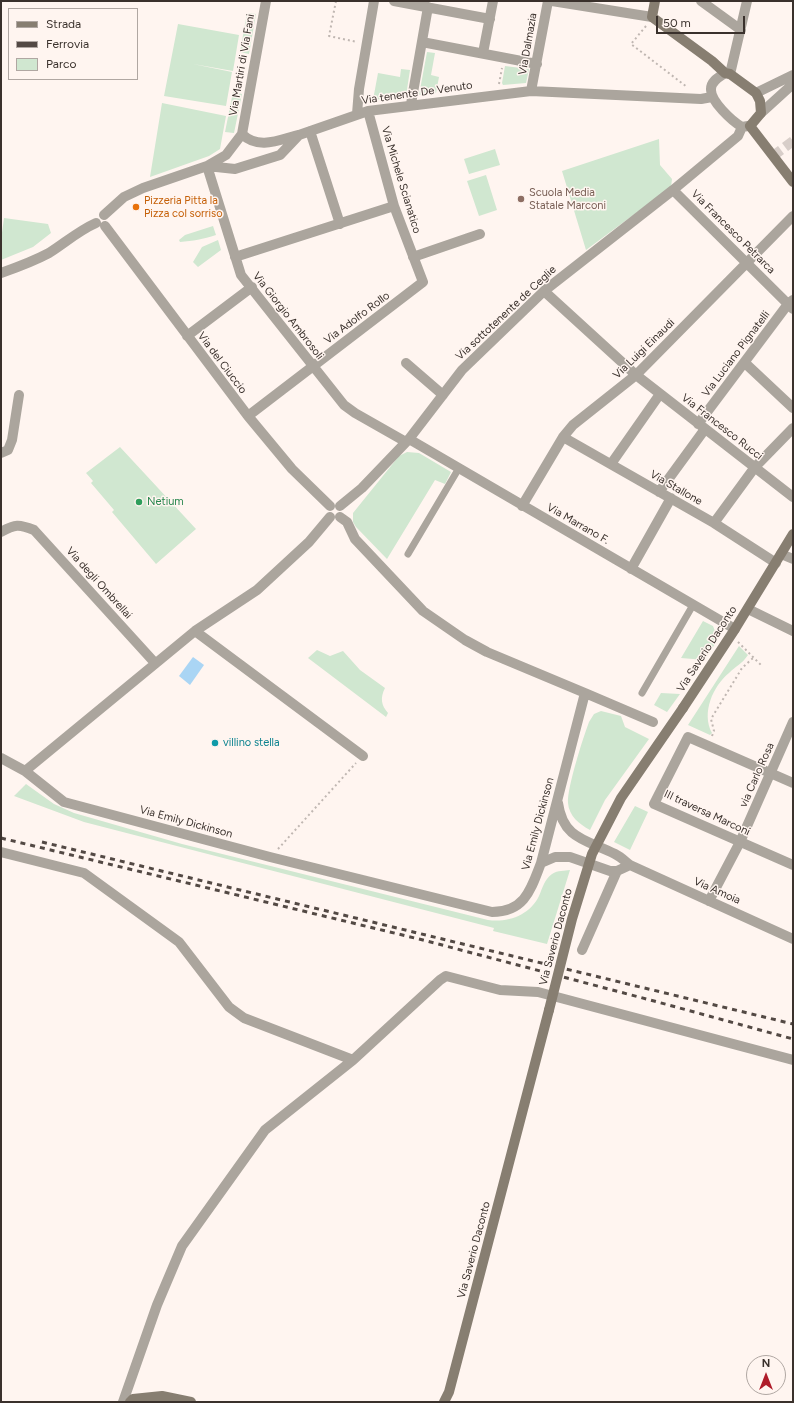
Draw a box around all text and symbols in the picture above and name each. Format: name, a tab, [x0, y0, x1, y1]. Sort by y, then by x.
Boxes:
legend	[8, 8, 138, 80]
scale bar	[658, 8, 747, 34]
street label: Via Dalmazia	[516, 12, 540, 76]
street label: Via Martiri di Via Fani	[227, 13, 257, 117]
text: 50 m	[663, 16, 691, 30]
text: Strada	[46, 17, 81, 31]
text: Ferrovia	[46, 37, 89, 51]
text: Parco	[46, 57, 76, 71]
street label: Via tenente De Venuto	[361, 79, 473, 107]
street label: Via Michele Scianatico	[378, 125, 424, 235]
place label: Scuola Media Statale Marconi	[529, 186, 606, 212]
street label: Via Francesco Petrarca	[688, 187, 778, 277]
place label: Pizzeria Pitta la Pizza col sorriso	[144, 194, 223, 220]
marker: Scuola Media Statale Marconi	[516, 194, 526, 204]
marker: Pizzeria Pitta la Pizza col sorriso	[131, 202, 141, 212]
street label: Via sottotenente de Ceglie	[453, 263, 559, 363]
street label: Via Giorgio Ambrosoli	[250, 270, 326, 362]
street label: Via Adolfo Rollo	[322, 289, 392, 347]
street label: Via Luciano Pignatelli	[699, 308, 773, 400]
street label: Via Luigi Einaudi	[610, 316, 678, 382]
street label: Via del Ciuccio	[195, 330, 249, 396]
street label: Via Francesco Rucci	[679, 391, 765, 463]
street label: Via Stallone	[647, 468, 705, 508]
place label: Netium	[147, 495, 184, 509]
marker: Netium	[134, 497, 144, 507]
street label: Via Marrano F.	[544, 501, 612, 547]
street label: Via degli Ombrellai	[63, 544, 135, 622]
street label: Via Saverio Daconto	[674, 604, 740, 694]
place label: villino stella	[223, 736, 280, 750]
marker: villino stella	[210, 738, 220, 748]
street label: via Carlo Rosa	[737, 741, 777, 809]
street label: Via Emily Dickinson	[519, 776, 557, 872]
street label: III traversa Marconi	[662, 787, 752, 839]
street label: Via Emily Dickinson	[138, 803, 234, 841]
street label: Via Amoia	[692, 875, 742, 907]
street label: Via Saverio Daconto	[537, 887, 575, 987]
street label: Via Saverio Daconto	[455, 1200, 493, 1300]
north arrow	[746, 1355, 786, 1395]
text: N	[762, 1357, 770, 1370]

